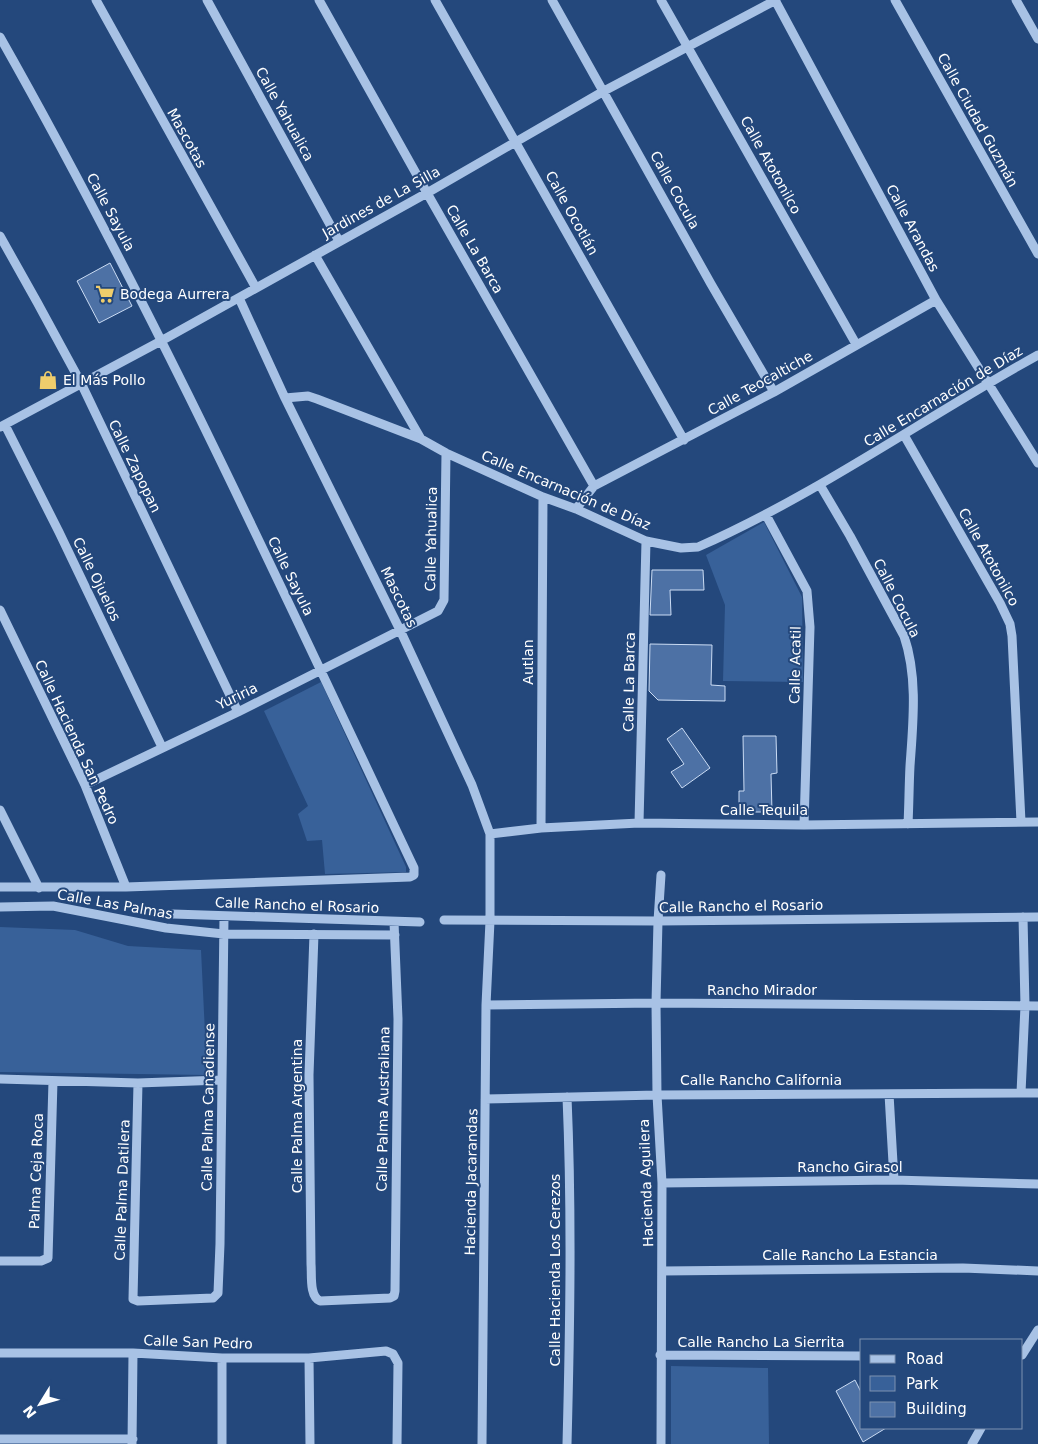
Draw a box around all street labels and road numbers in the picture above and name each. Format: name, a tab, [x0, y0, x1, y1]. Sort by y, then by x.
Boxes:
street label: Calle Ciudad Guzmán	[934, 50, 1022, 190]
street label: Calle Yahualica	[253, 64, 317, 164]
street label: Mascotas	[164, 105, 210, 171]
street label: Calle Atotonilco	[737, 113, 805, 217]
street label: Calle Cocula	[647, 148, 703, 232]
street label: Jardines de La Silla	[318, 163, 443, 242]
street label: Calle Ocotlán	[542, 168, 602, 258]
street label: Calle Sayula	[84, 170, 138, 254]
street label: Calle Arandas	[883, 182, 943, 274]
street label: Calle La Barca	[443, 202, 507, 296]
street label: Calle Encarnación de Díaz	[861, 342, 1025, 450]
street label: Calle Teocaltiche	[705, 348, 815, 418]
street label: Calle Zapopan	[106, 417, 164, 515]
street label: Calle Encarnación de Díaz	[479, 447, 653, 533]
street label: Calle Yahualica	[422, 486, 440, 592]
street label: Calle Atotonilco	[955, 505, 1023, 609]
street label: Calle Ojuelos	[70, 534, 124, 624]
street label: Calle Sayula	[265, 534, 317, 618]
street label: Calle Cocula	[870, 556, 924, 640]
street label: Mascotas	[377, 564, 421, 630]
street label: Calle Acatil	[786, 626, 804, 704]
street label: Calle La Barca	[620, 632, 638, 732]
street label: Autlan	[520, 639, 536, 685]
street label: Calle Hacienda San Pedro	[32, 657, 122, 827]
street label: Yuriria	[213, 679, 260, 713]
street label: Calle Tequila	[720, 802, 808, 818]
street label: Calle Las Palmas	[56, 886, 174, 922]
street label: Calle Rancho el Rosario	[215, 894, 379, 916]
street label: Calle Rancho el Rosario	[659, 897, 823, 915]
street label: Rancho Mirador	[707, 982, 817, 998]
street label: Calle Palma Canadiense	[199, 1023, 217, 1191]
street label: Calle Palma Australiana	[374, 1026, 392, 1192]
street label: Calle Palma Argentina	[289, 1039, 305, 1193]
street label: Calle Rancho California	[680, 1072, 842, 1088]
street label: Hacienda Jacarandas	[462, 1108, 480, 1256]
street label: Palma Ceja Roca	[26, 1113, 46, 1229]
street label: Calle Palma Datilera	[112, 1119, 132, 1261]
street label: Hacienda Aguilera	[636, 1119, 656, 1247]
street label: Rancho Girasol	[797, 1159, 903, 1175]
street label: Calle Hacienda Los Cerezos	[547, 1174, 563, 1366]
street label: Calle Rancho La Estancia	[762, 1247, 938, 1263]
street label: Calle San Pedro	[143, 1332, 253, 1352]
street label: Calle Rancho La Sierrita	[677, 1334, 845, 1350]

